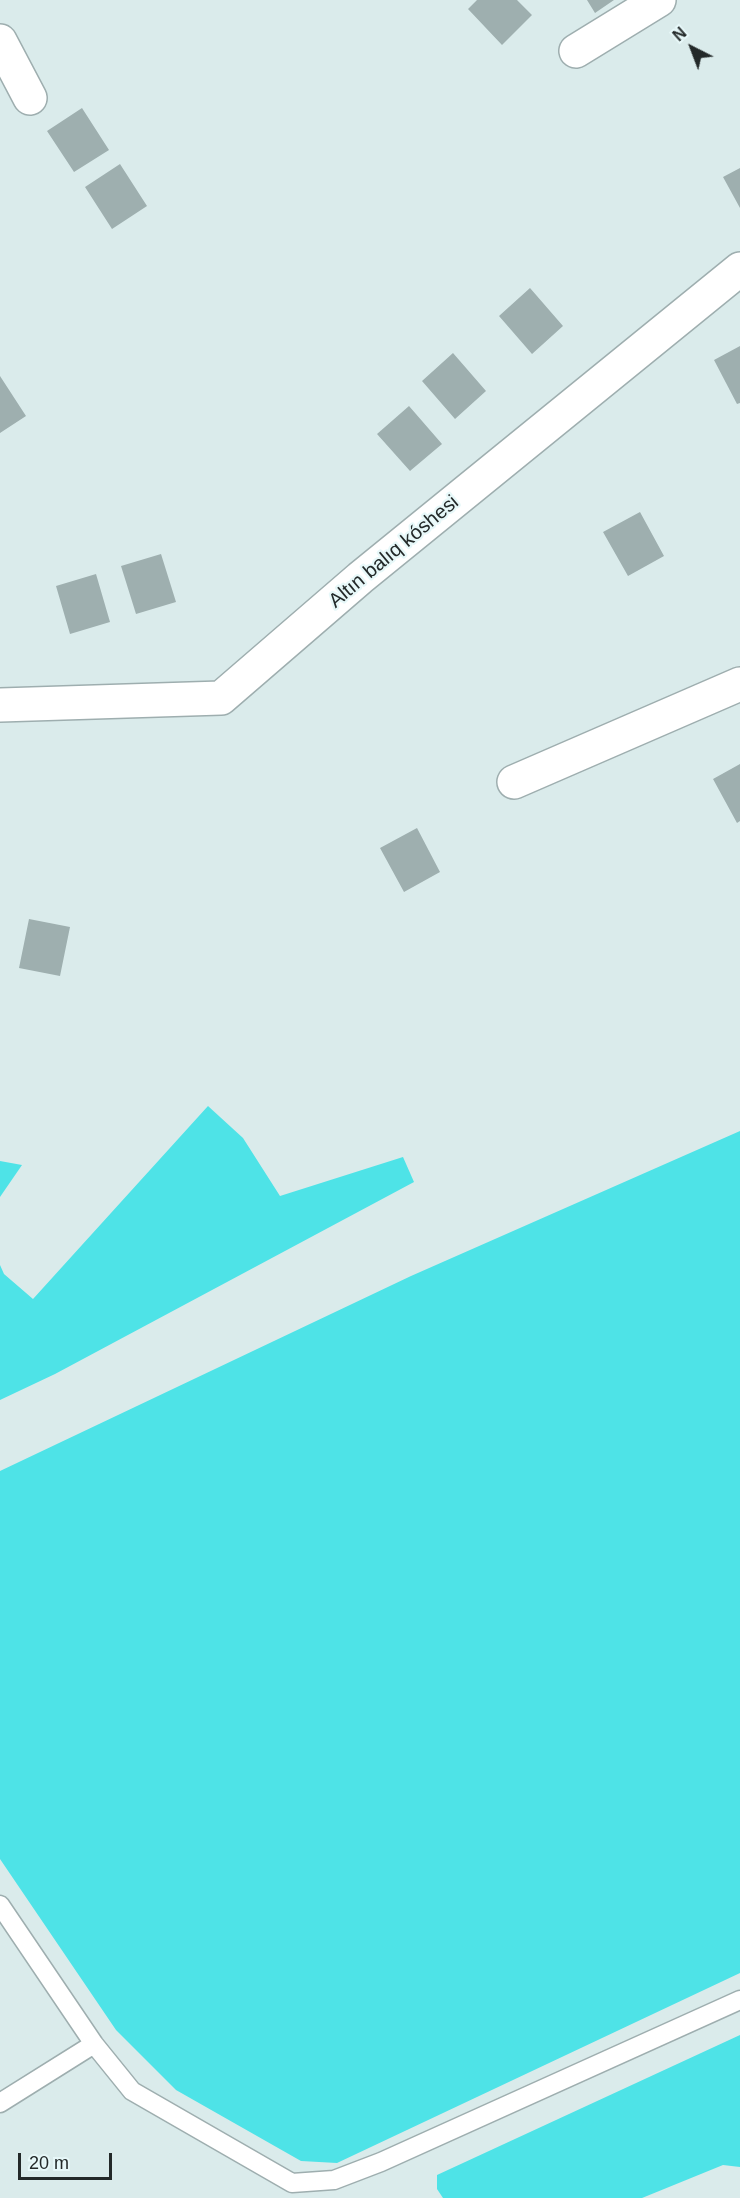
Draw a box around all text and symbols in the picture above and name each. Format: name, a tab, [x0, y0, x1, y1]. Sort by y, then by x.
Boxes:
north arrow	[662, 18, 722, 78]
text: N	[670, 24, 690, 44]
street label: Altın balıq kóshesi	[324, 491, 464, 613]
scale bar	[21, 2141, 116, 2179]
text: 20 m	[29, 2153, 69, 2173]

